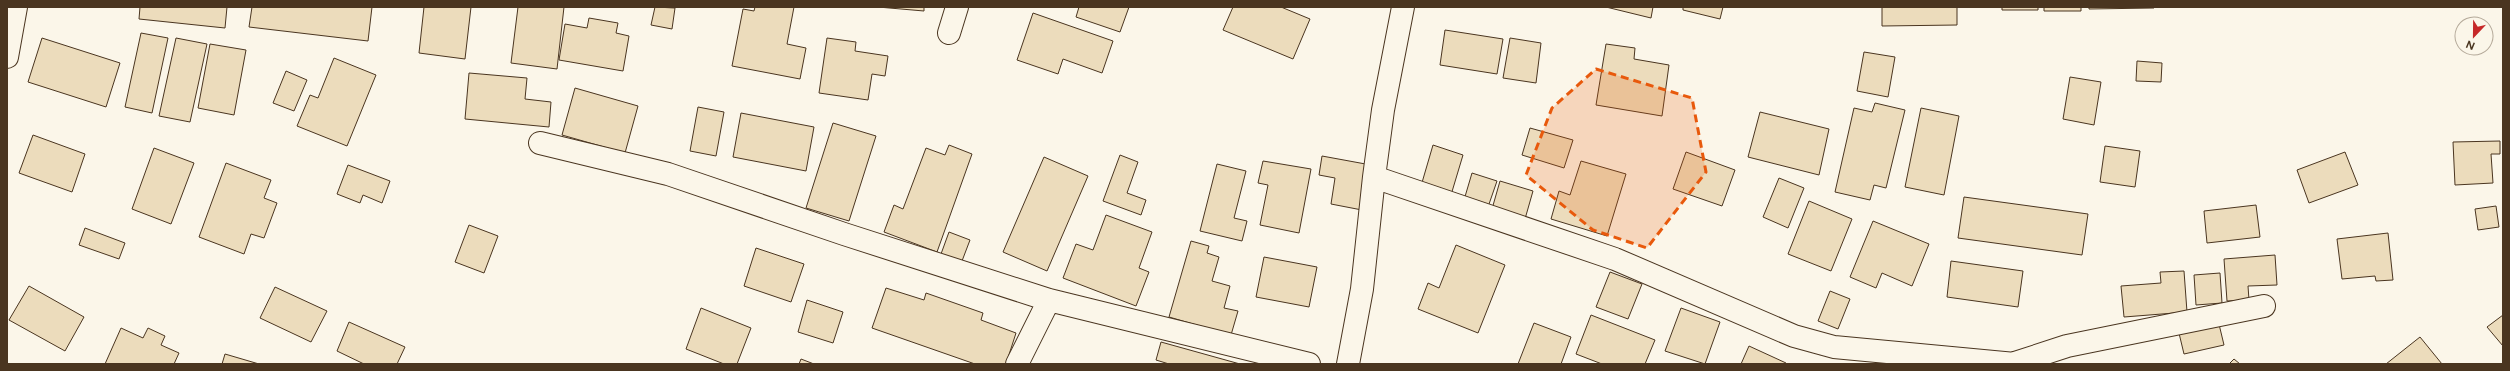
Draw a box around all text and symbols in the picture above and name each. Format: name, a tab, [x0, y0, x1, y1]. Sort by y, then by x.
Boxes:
north arrow	[2454, 16, 2494, 56]
text: N	[2464, 37, 2477, 52]

